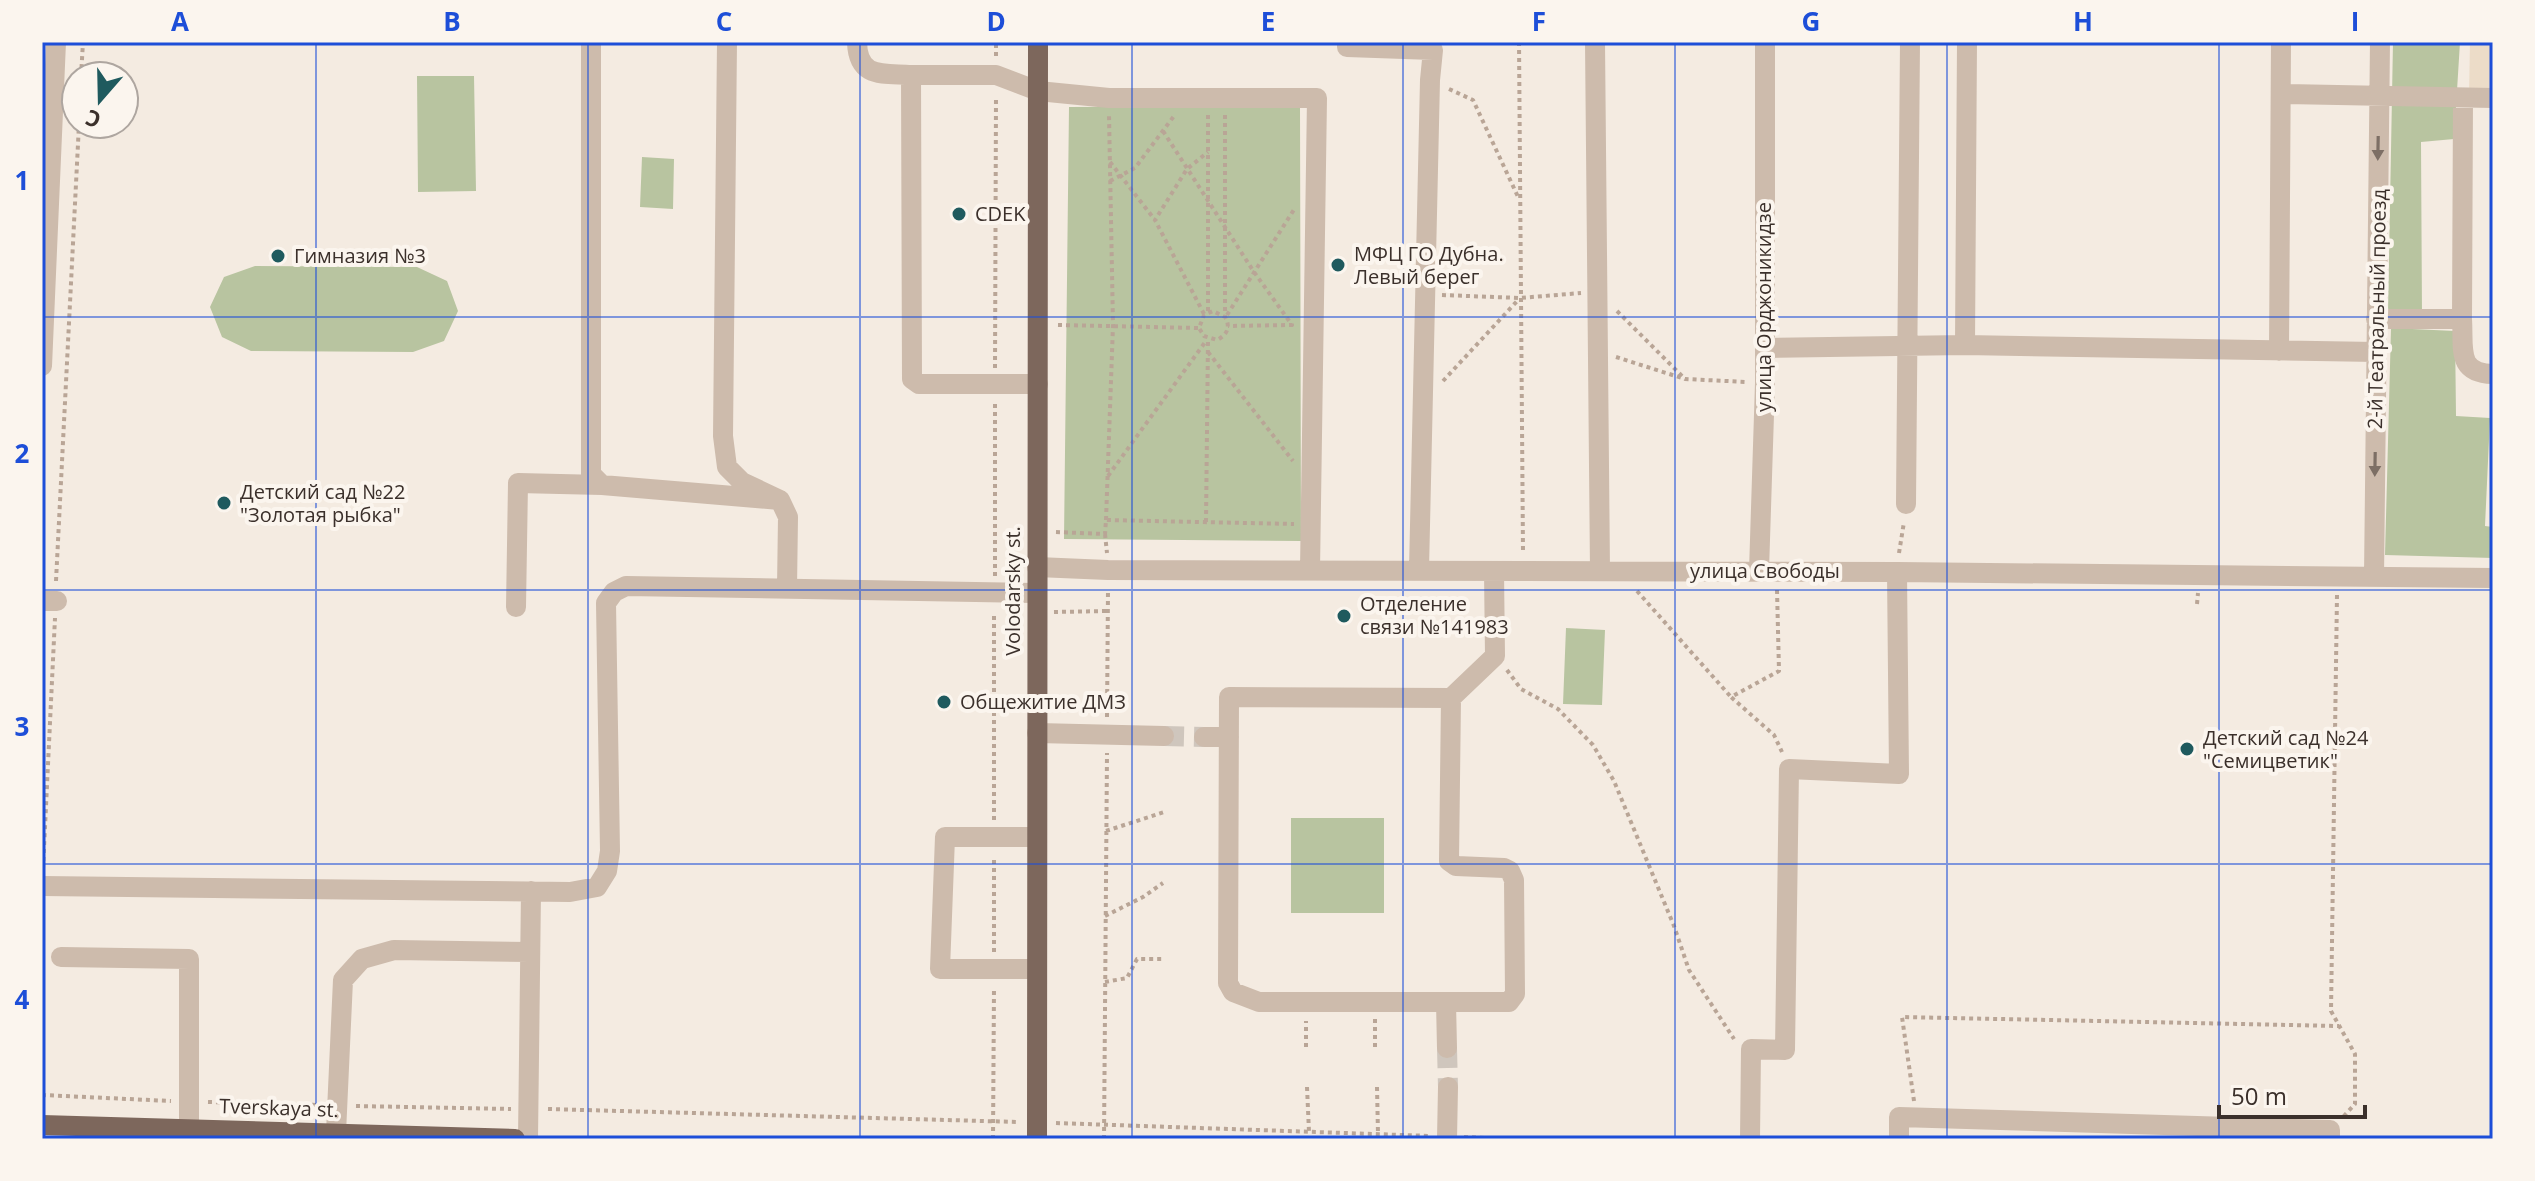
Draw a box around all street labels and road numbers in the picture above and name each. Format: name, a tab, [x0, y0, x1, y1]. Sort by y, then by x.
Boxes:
street label: 2-й Театральный проезд	[2361, 188, 2392, 429]
street label: улица Орджоникидзе	[1750, 202, 1777, 412]
street label: Volodarsky st.	[999, 526, 1026, 656]
street label: улица Свободы	[1690, 557, 1840, 584]
street label: Tverskaya st.	[219, 1092, 339, 1123]

